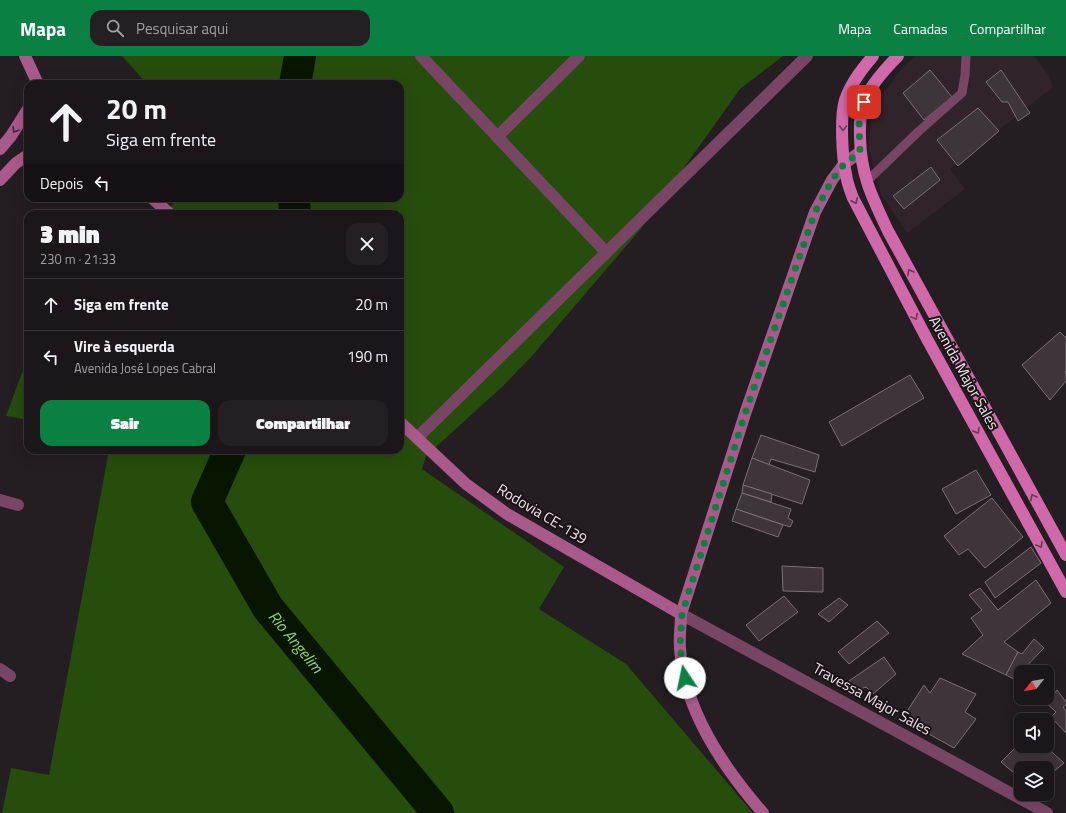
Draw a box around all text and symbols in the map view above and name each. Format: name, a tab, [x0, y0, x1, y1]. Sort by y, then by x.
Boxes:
search box	[90, 10, 370, 46]
text: Mapa	[20, 14, 66, 43]
icon: search	[104, 17, 126, 39]
text: Pesquisar aqui	[136, 17, 228, 40]
text: Mapa	[838, 18, 871, 39]
text: Camadas	[893, 18, 948, 39]
text: Compartilhar	[970, 18, 1046, 39]
pin	[847, 85, 881, 119]
text: 20 m	[106, 87, 167, 130]
icon: arrive	[853, 91, 875, 113]
icon: ahead	[40, 96, 92, 148]
one-way arrow	[838, 125, 847, 131]
one-way arrow	[12, 126, 20, 133]
text: Siga em frente	[106, 126, 216, 153]
text: Depois	[40, 172, 83, 195]
icon: left	[91, 172, 113, 194]
one-way arrow	[850, 197, 858, 205]
text: 3 min	[40, 216, 100, 252]
button: close	[346, 223, 388, 265]
text: 230 m · 21:33	[40, 249, 116, 269]
one-way arrow	[908, 269, 915, 276]
text: Siga em frente	[74, 293, 169, 316]
text: 20 m	[355, 293, 388, 316]
icon: ahead	[40, 294, 62, 316]
street label: Avenida Major Sales	[924, 312, 1005, 434]
one-way arrow	[910, 313, 918, 320]
text: Vire à esquerda	[74, 335, 175, 358]
text: 190 m	[347, 345, 388, 368]
icon: left	[40, 346, 62, 368]
text: Avenida José Lopes Cabral	[74, 358, 216, 378]
button: Sair	[40, 400, 210, 446]
button: Compartilhar	[218, 400, 388, 446]
one-way arrow	[972, 427, 980, 434]
street label: Rodovia CE-139	[493, 477, 592, 550]
one-way arrow	[1031, 493, 1038, 501]
one-way arrow	[1035, 541, 1042, 548]
water label: Rio Angelim	[263, 605, 329, 679]
street label: Travessa Major Sales	[809, 656, 936, 741]
position arrow	[664, 657, 706, 699]
north arrow	[1014, 665, 1054, 705]
map controls	[1014, 665, 1054, 801]
button: sound	[1014, 713, 1054, 753]
button: layers	[1014, 761, 1054, 801]

